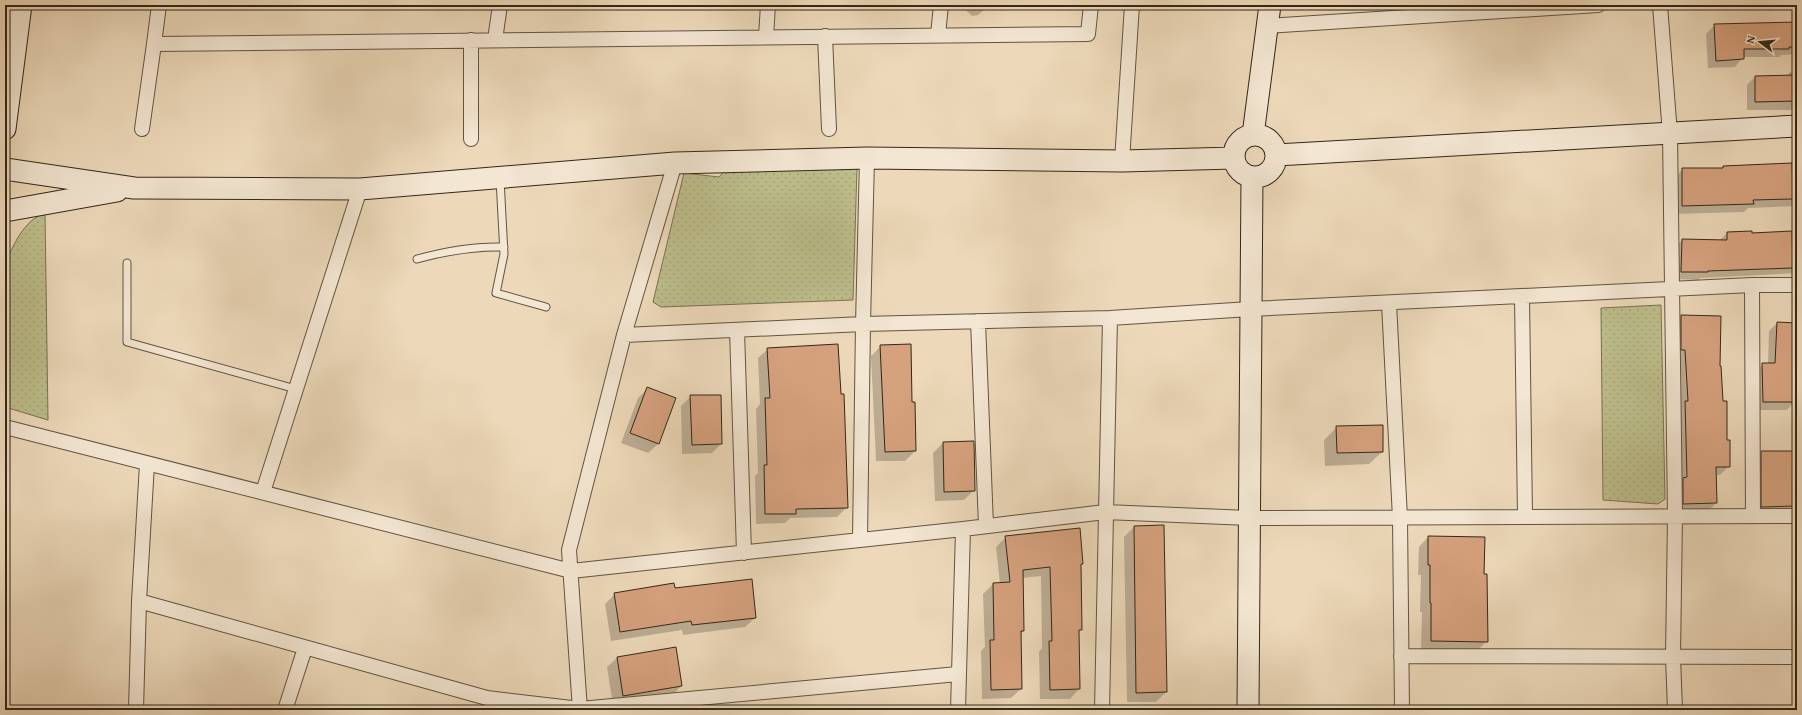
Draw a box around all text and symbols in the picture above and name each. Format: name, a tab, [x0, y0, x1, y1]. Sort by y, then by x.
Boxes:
north arrow	[1740, 22, 1780, 62]
text: N	[1742, 33, 1759, 45]

